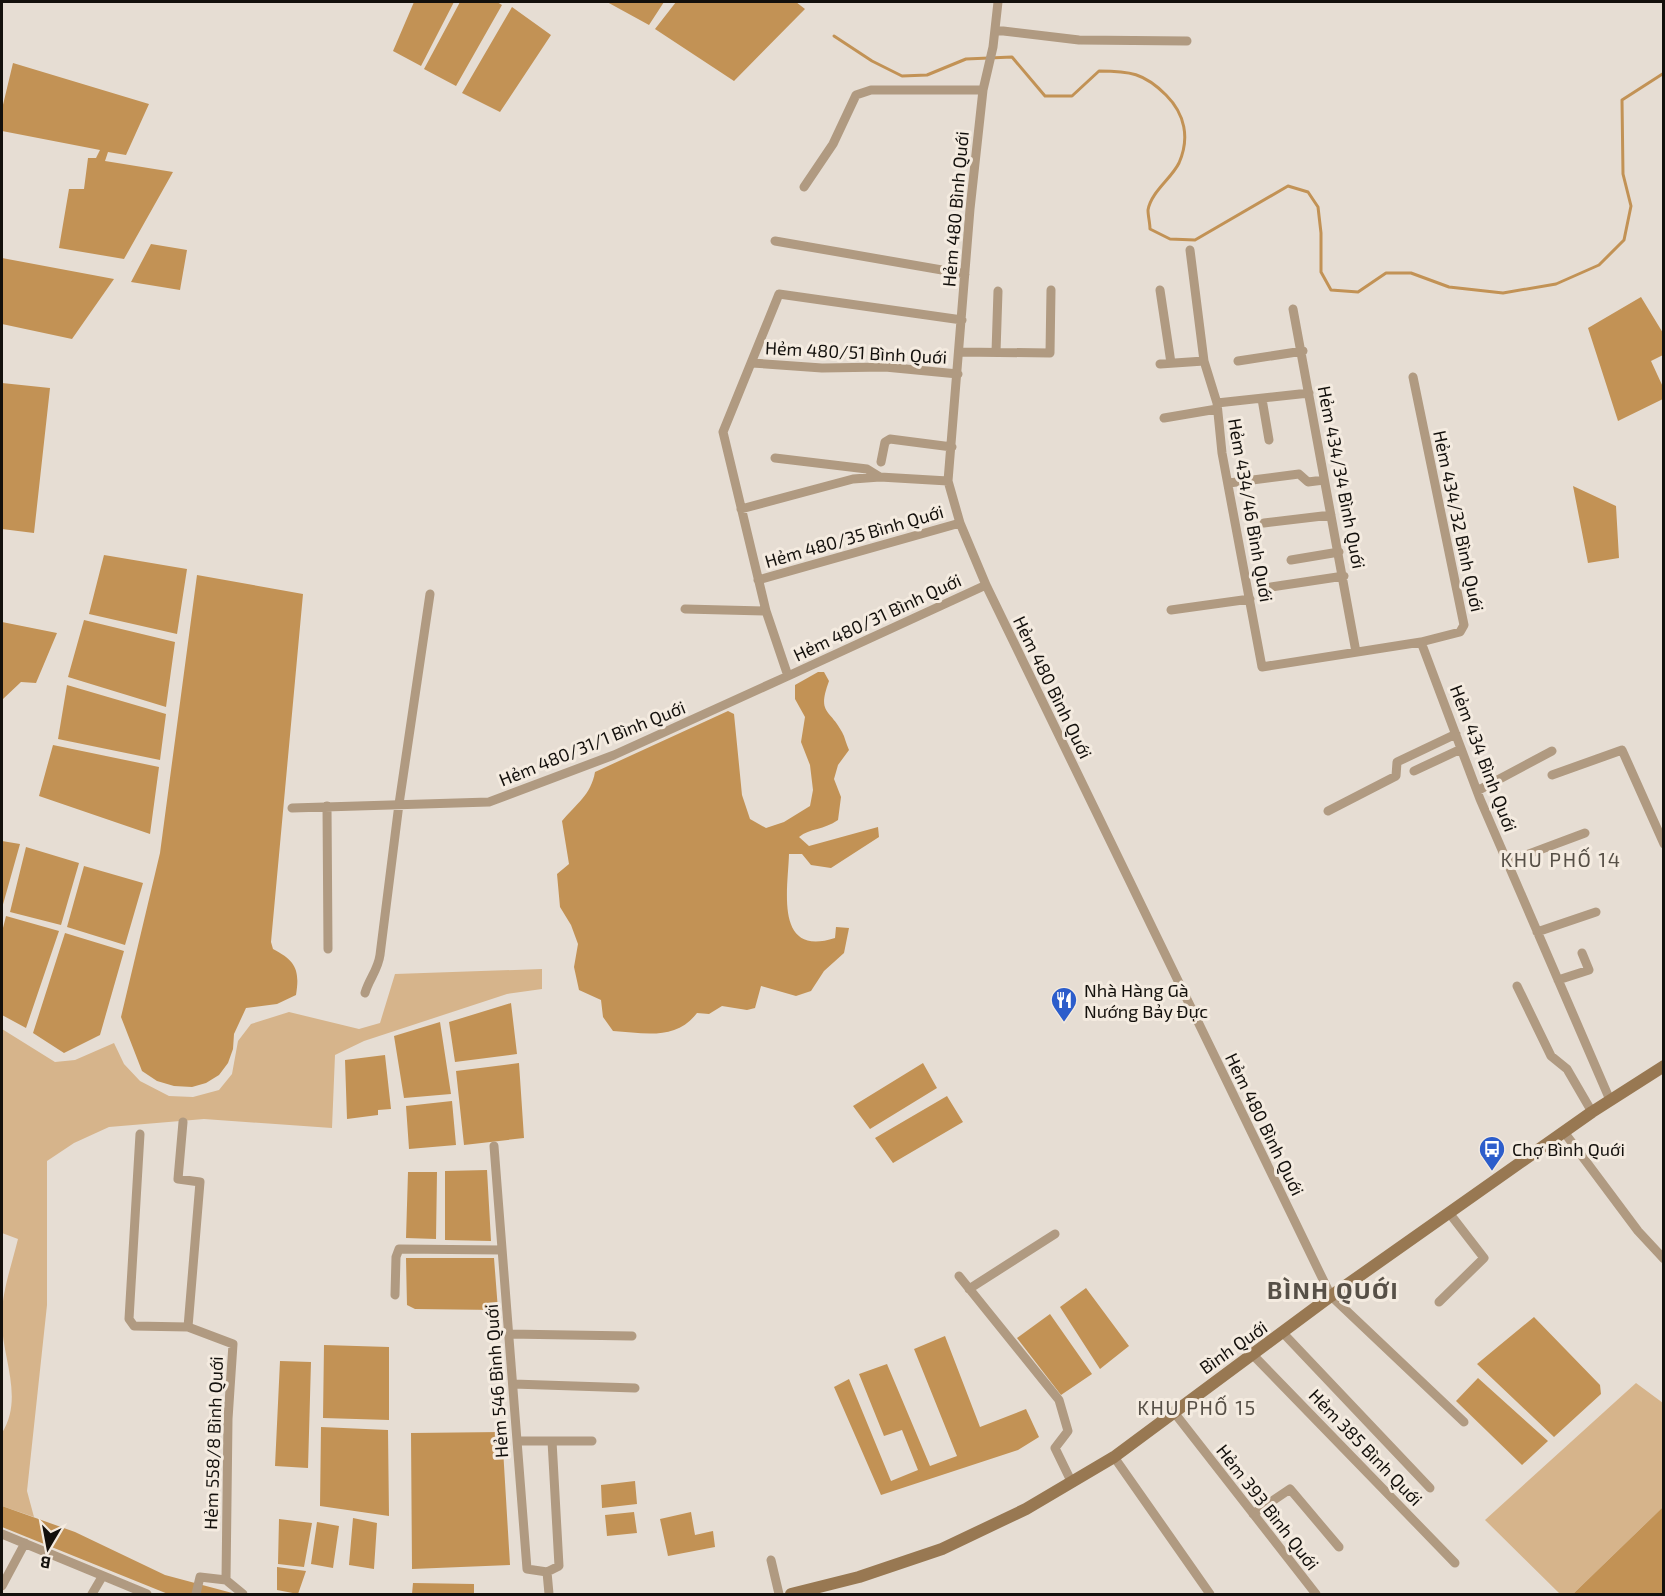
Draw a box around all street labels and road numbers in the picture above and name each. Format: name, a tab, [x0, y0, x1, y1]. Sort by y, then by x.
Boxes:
street label: Hẻm 480 Bình Quới	[937, 130, 973, 288]
street label: Hẻm 480/51 Bình Quới	[764, 336, 948, 368]
street label: Hẻm 434/34 Bình Quới	[1313, 384, 1371, 570]
street label: Hẻm 434/46 Bình Quới	[1224, 416, 1278, 604]
street label: Hẻm 434/32 Bình Quới	[1429, 428, 1489, 614]
street label: Hẻm 480/35 Bình Quới	[762, 500, 946, 572]
street label: Hẻm 480/31 Bình Quới	[790, 568, 964, 666]
street label: Hẻm 480 Bình Quới	[1009, 612, 1097, 762]
street label: Hẻm 434 Bình Quới	[1446, 682, 1522, 834]
street label: Hẻm 480/31/1 Bình Quới	[496, 696, 688, 790]
street label: Hẻm 480 Bình Quới	[1221, 1049, 1309, 1199]
street label: Hẻm 546 Bình Quới	[480, 1303, 512, 1459]
street label: Bình Quới	[1195, 1316, 1271, 1378]
street label: Hẻm 558/8 Bình Quới	[199, 1356, 227, 1530]
street label: Hẻm 385 Bình Quới	[1305, 1384, 1427, 1510]
street label: Hẻm 393 Bình Quới	[1212, 1440, 1324, 1574]

